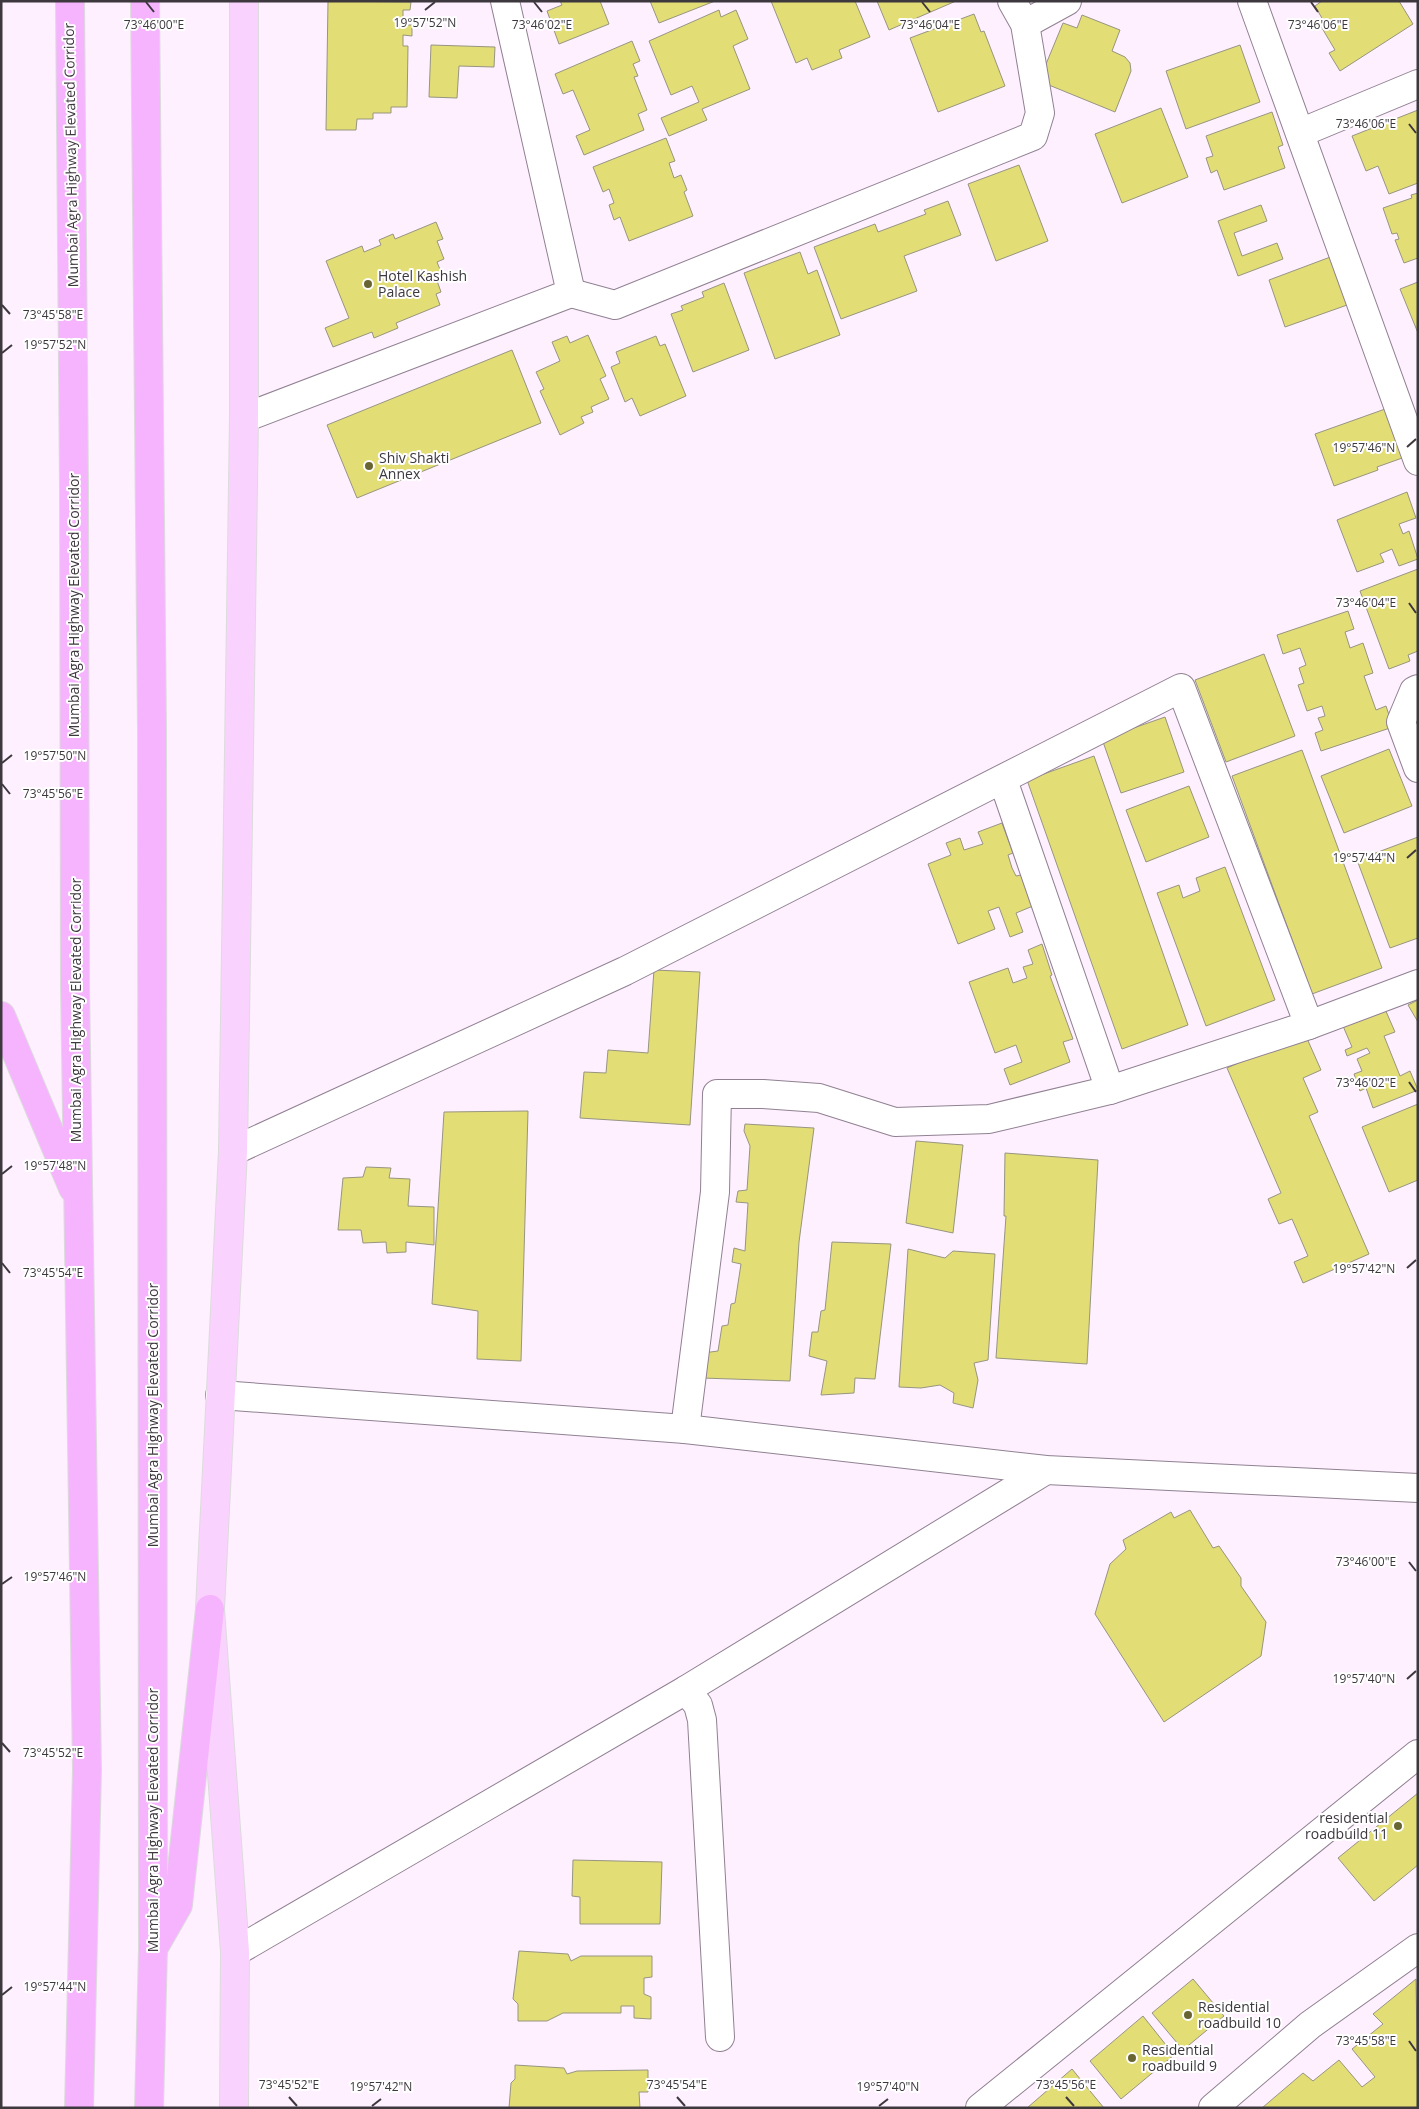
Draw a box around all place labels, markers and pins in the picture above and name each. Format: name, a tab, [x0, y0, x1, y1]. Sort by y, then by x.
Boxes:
place label: Hotel Kashish Palace	[378, 266, 467, 301]
marker: Hotel Kashish Palace	[362, 278, 374, 290]
place label: Shiv Shakti Annex	[379, 448, 449, 483]
marker: Shiv Shakti Annex	[363, 460, 375, 472]
place label: residential roadbuild 11	[1305, 1808, 1388, 1843]
marker: residential roadbuild 11	[1392, 1820, 1404, 1832]
place label: Residential roadbuild 10	[1198, 1997, 1281, 2032]
marker: Residential roadbuild 10	[1182, 2009, 1194, 2021]
place label: Residential roadbuild 9	[1142, 2040, 1217, 2075]
marker: Residential roadbuild 9	[1126, 2052, 1138, 2064]

